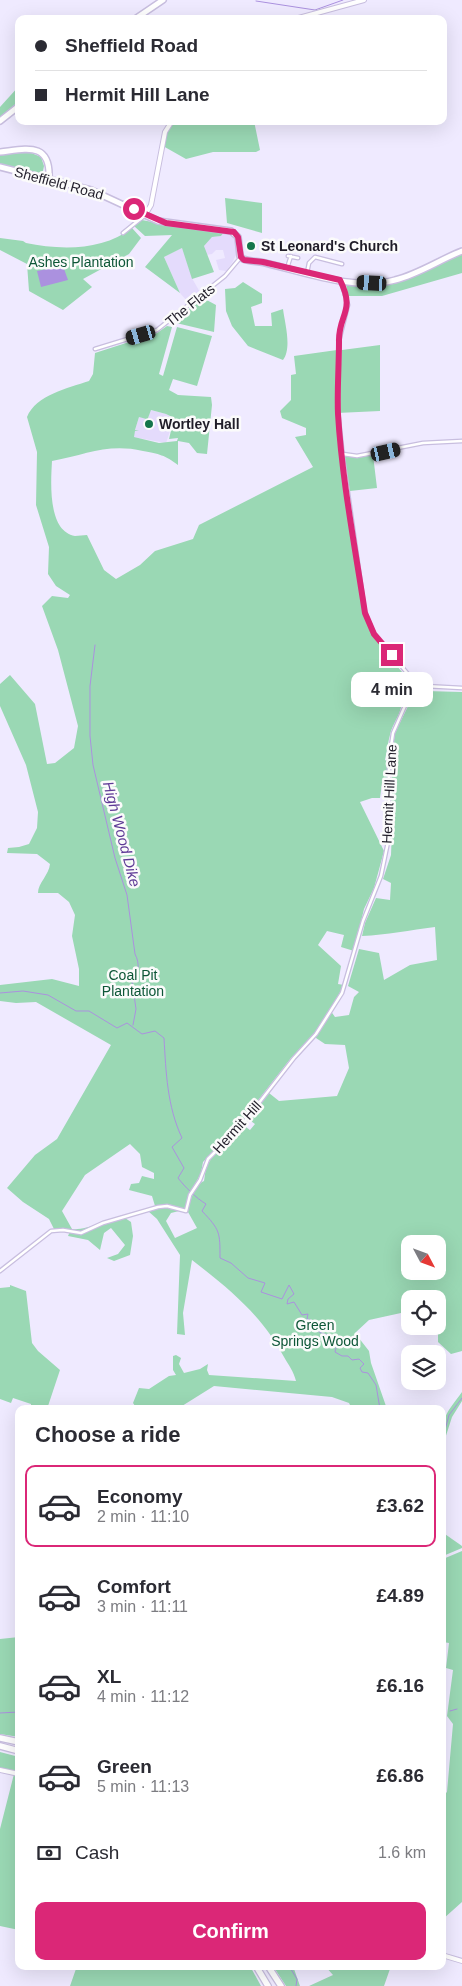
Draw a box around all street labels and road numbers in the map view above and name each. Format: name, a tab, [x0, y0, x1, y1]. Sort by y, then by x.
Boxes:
street label: Sheffield Road	[13, 163, 105, 203]
street label: The Flats	[162, 280, 218, 330]
street label: Hermit Hill Lane	[378, 744, 400, 844]
street label: Hermit Hill	[209, 1098, 265, 1156]

